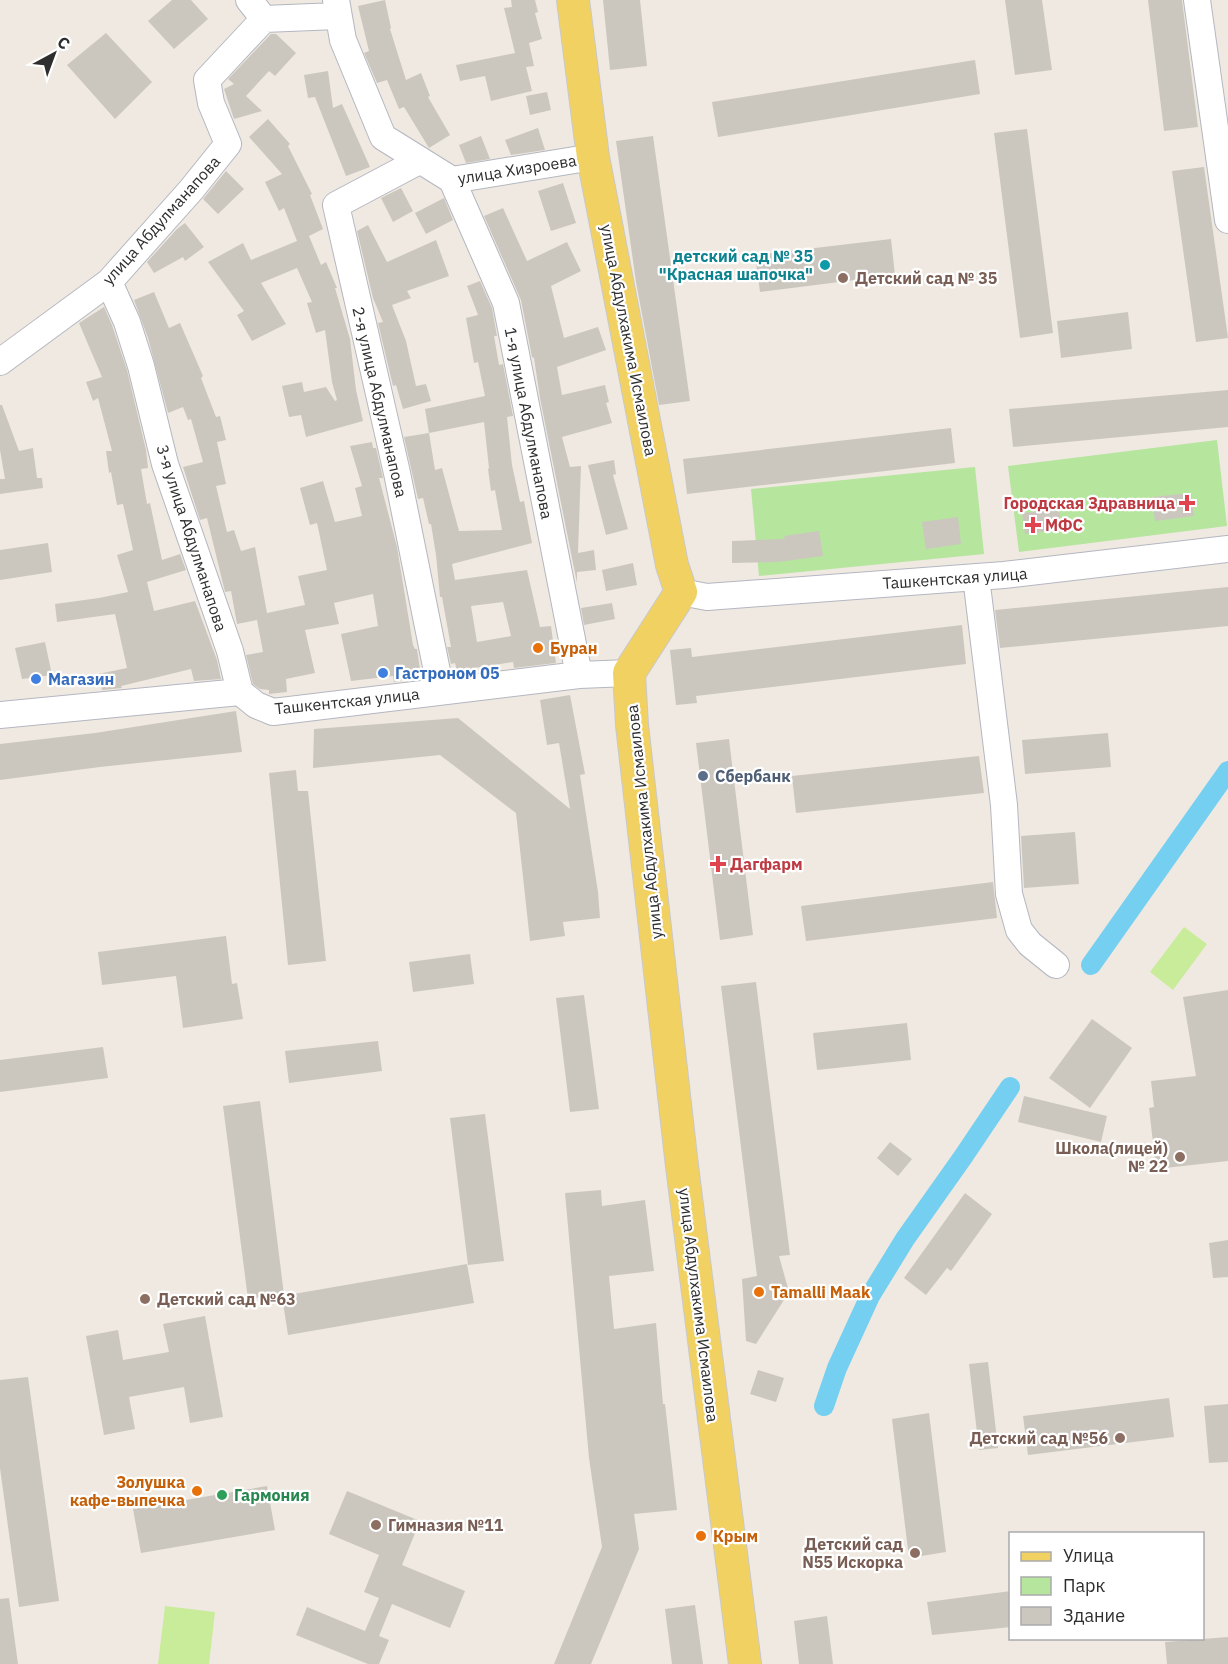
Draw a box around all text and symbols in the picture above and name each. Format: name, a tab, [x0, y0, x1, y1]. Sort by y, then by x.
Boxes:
north arrow	[24, 24, 84, 84]
text: С	[53, 32, 74, 54]
street label: улица Хизроева	[456, 150, 578, 188]
street label: улица Абдулманапова	[98, 151, 225, 289]
street label: улица Абдулхакима Исмаилова	[597, 222, 661, 458]
place label: детский сад № 35 "Красная шапочка"	[659, 246, 813, 284]
marker: детский сад № 35 "Красная шапочка"	[818, 258, 832, 272]
place label: Детский сад № 35	[855, 268, 998, 288]
marker: Детский сад № 35	[836, 271, 850, 285]
street label: 2-я улица Абдулманапова	[348, 305, 412, 500]
street label: 1-я улица Абдулманапова	[501, 325, 558, 521]
street label: 3-я улица Абдулманапова	[152, 442, 232, 634]
place label: Городская Здравница	[1004, 493, 1175, 513]
marker: Городская Здравница	[1180, 496, 1194, 510]
place label: МФС	[1045, 515, 1083, 535]
marker: МФС	[1026, 518, 1040, 532]
street label: Ташкентская улица	[882, 563, 1029, 593]
place label: Буран	[550, 638, 598, 658]
marker: Буран	[531, 641, 545, 655]
place label: Гастроном 05	[395, 663, 500, 683]
marker: Гастроном 05	[376, 666, 390, 680]
place label: Магазин	[48, 669, 114, 689]
marker: Магазин	[29, 672, 43, 686]
street label: Ташкентская улица	[274, 683, 421, 719]
street label: улица Абдулхакима Исмаилова	[622, 703, 666, 940]
place label: Сбербанк	[715, 766, 791, 786]
marker: Сбербанк	[696, 769, 710, 783]
place label: Дагфарм	[730, 854, 803, 874]
marker: Дагфарм	[711, 857, 725, 871]
place label: Школа(лицей) № 22	[1055, 1138, 1168, 1176]
marker: Школа(лицей) № 22	[1173, 1150, 1187, 1164]
street label: улица Абдулхакима Исмаилова	[675, 1187, 723, 1424]
place label: Tamalli Maak	[771, 1282, 871, 1302]
marker: Tamalli Maak	[752, 1285, 766, 1299]
place label: Детский сад №63	[157, 1289, 296, 1309]
marker: Детский сад №63	[138, 1292, 152, 1306]
place label: Детский сад №56	[969, 1428, 1108, 1448]
marker: Детский сад №56	[1113, 1431, 1127, 1445]
place label: Золушка кафе-выпечка	[70, 1472, 185, 1510]
marker: Золушка кафе-выпечка	[190, 1484, 204, 1498]
place label: Гармония	[234, 1485, 310, 1505]
marker: Гармония	[215, 1488, 229, 1502]
place label: Гимназия №11	[388, 1515, 504, 1535]
marker: Гимназия №11	[369, 1518, 383, 1532]
place label: Крым	[713, 1526, 758, 1546]
marker: Крым	[694, 1529, 708, 1543]
legend	[1009, 1532, 1204, 1640]
place label: Детский сад N55 Искорка	[802, 1534, 903, 1572]
text: Улица	[1063, 1544, 1114, 1567]
marker: Детский сад N55 Искорка	[908, 1546, 922, 1560]
text: Парк	[1063, 1574, 1106, 1597]
text: Здание	[1063, 1604, 1125, 1627]

